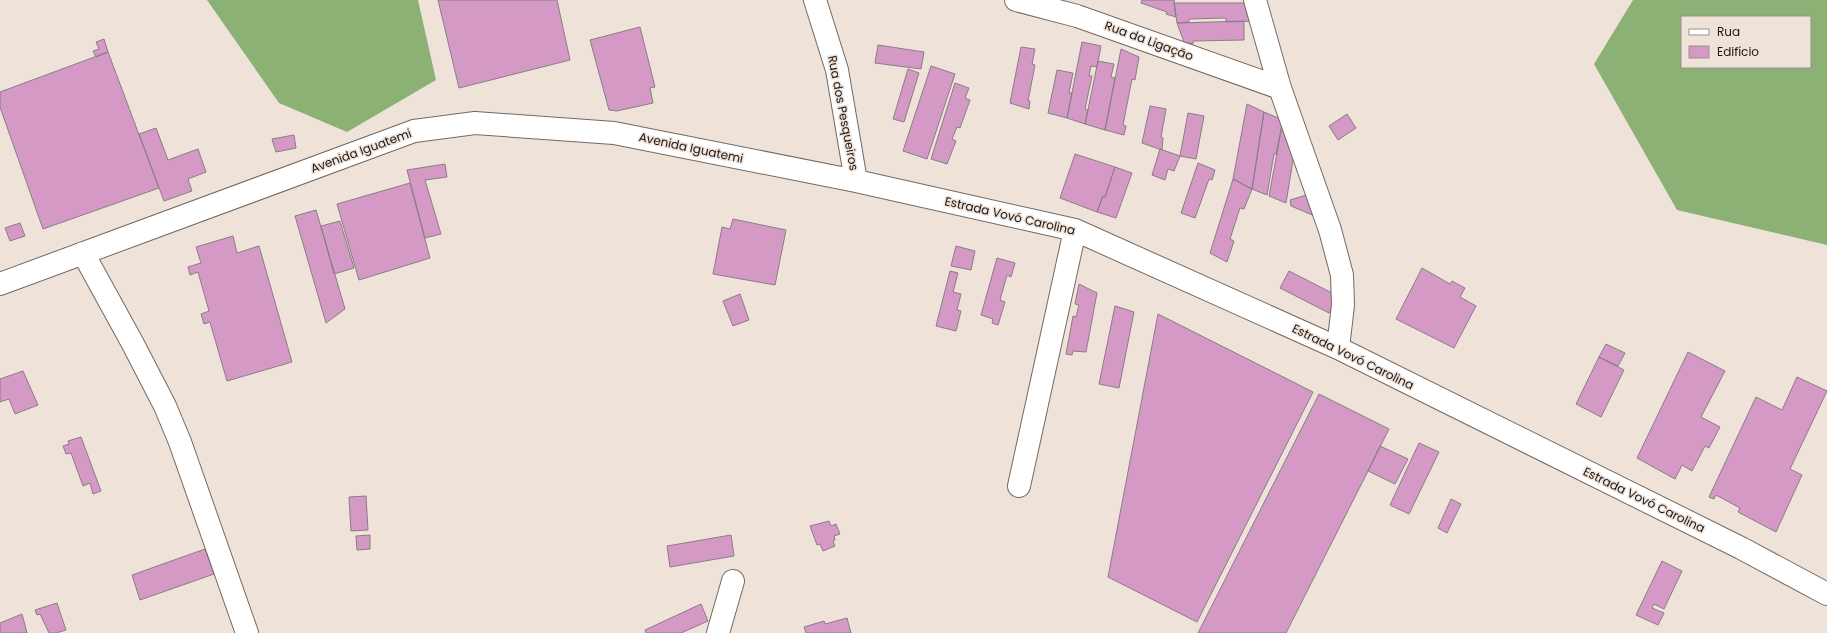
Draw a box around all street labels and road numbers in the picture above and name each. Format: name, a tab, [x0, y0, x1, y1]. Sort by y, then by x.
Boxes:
street label: Rua da Ligação	[1102, 17, 1196, 65]
street label: Rua dos Pesqueiros	[824, 54, 863, 172]
street label: Avenida Iguatemi	[308, 124, 414, 177]
street label: Avenida Iguatemi	[637, 128, 745, 167]
street label: Estrada Vovó Carolina	[943, 192, 1077, 239]
street label: Estrada Vovó Carolina	[1290, 320, 1417, 393]
street label: Estrada Vovó Carolina	[1581, 463, 1708, 536]

